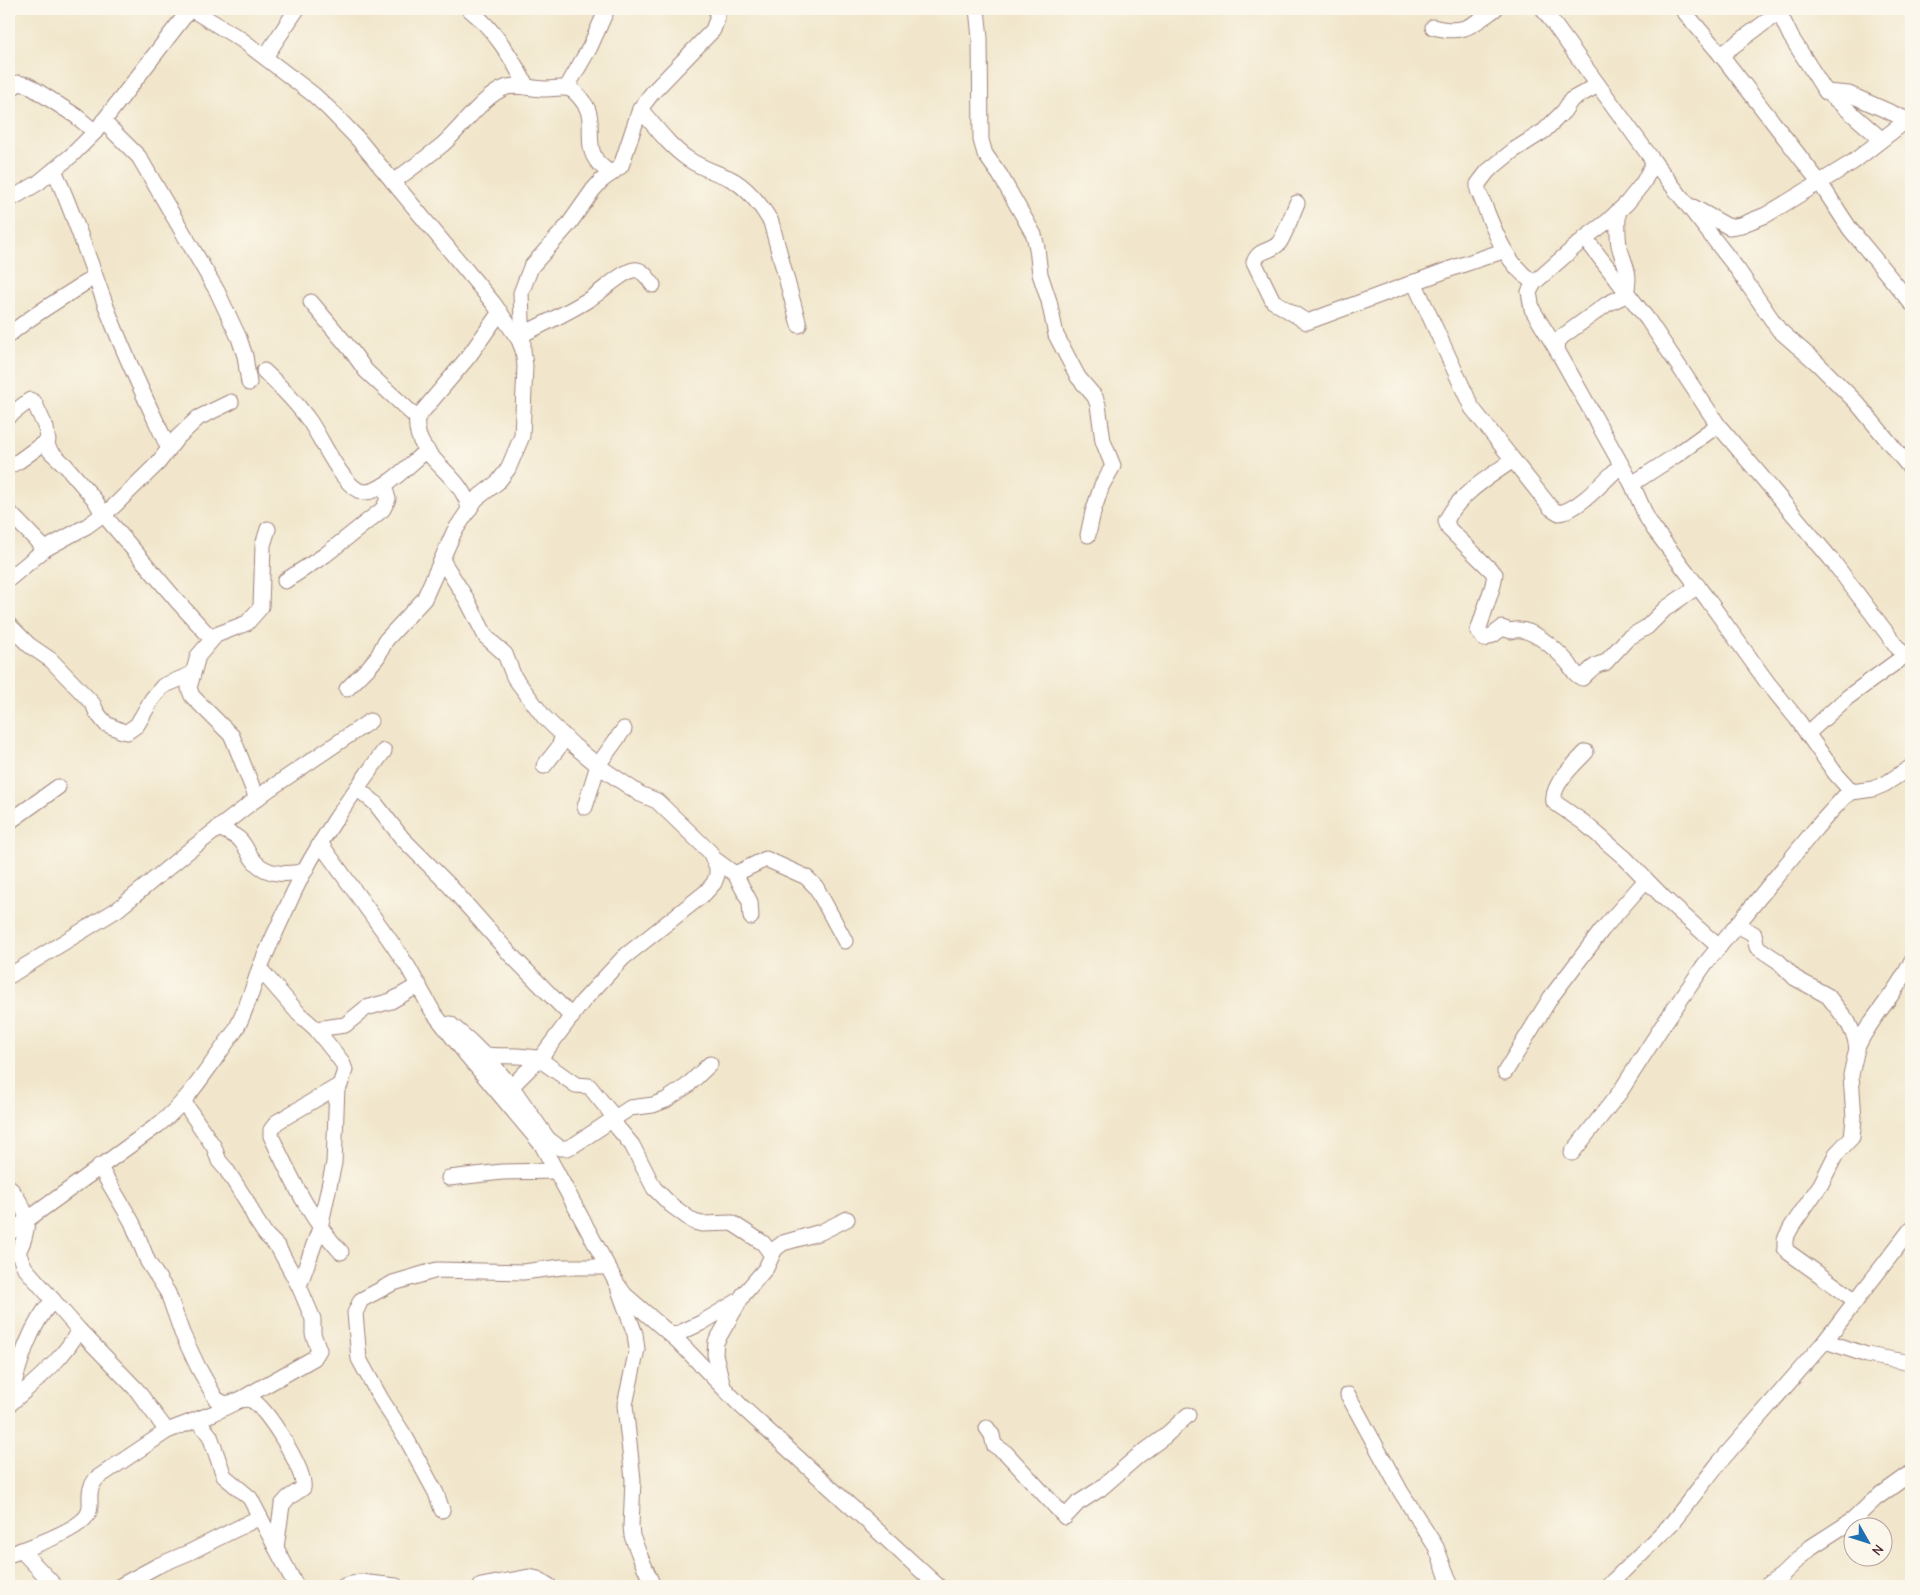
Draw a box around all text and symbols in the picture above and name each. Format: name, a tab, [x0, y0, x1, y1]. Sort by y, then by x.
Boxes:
north arrow	[1842, 1518, 1892, 1568]
text: N	[1868, 1541, 1887, 1559]

